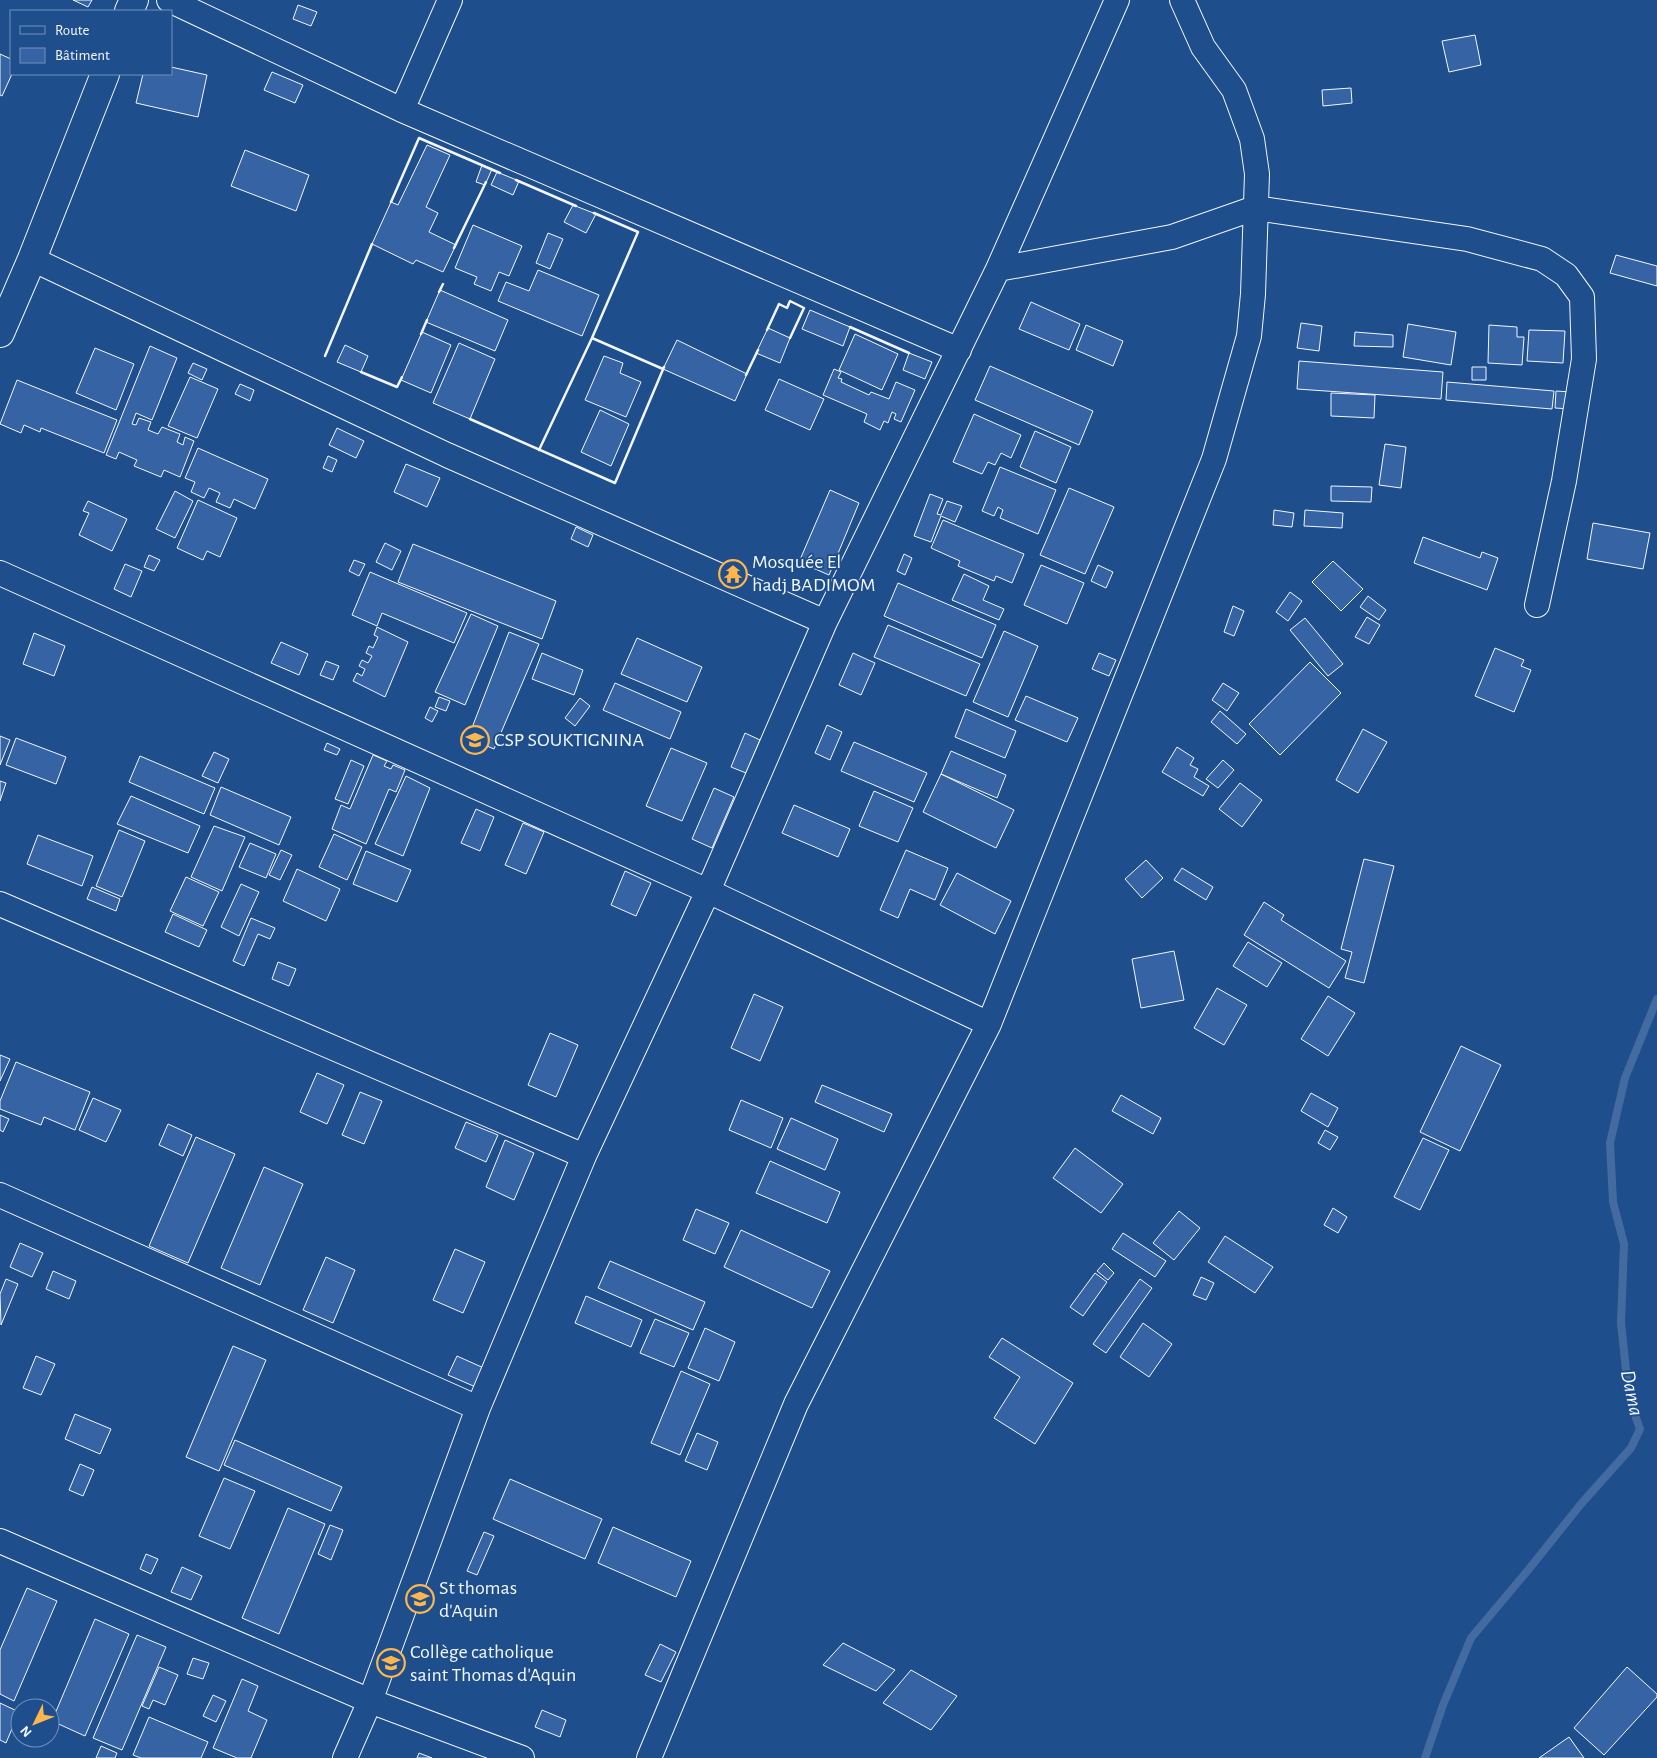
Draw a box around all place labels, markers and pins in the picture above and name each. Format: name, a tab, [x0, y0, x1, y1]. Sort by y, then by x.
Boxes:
place label: Mosquée El hadj BADIMOM	[752, 552, 875, 595]
temple icon: Mosquée El hadj BADIMOM	[718, 559, 748, 589]
school or university icon: CSP SOUKTIGNINA	[460, 725, 490, 755]
place label: CSP SOUKTIGNINA	[494, 730, 644, 750]
place label: St thomas d'Aquin	[439, 1578, 517, 1621]
school or university icon: St thomas d'Aquin	[405, 1584, 435, 1614]
place label: Collège catholique saint Thomas d'Aquin	[410, 1642, 576, 1685]
school or university icon: Collège catholique saint Thomas d'Aquin	[376, 1648, 406, 1678]

